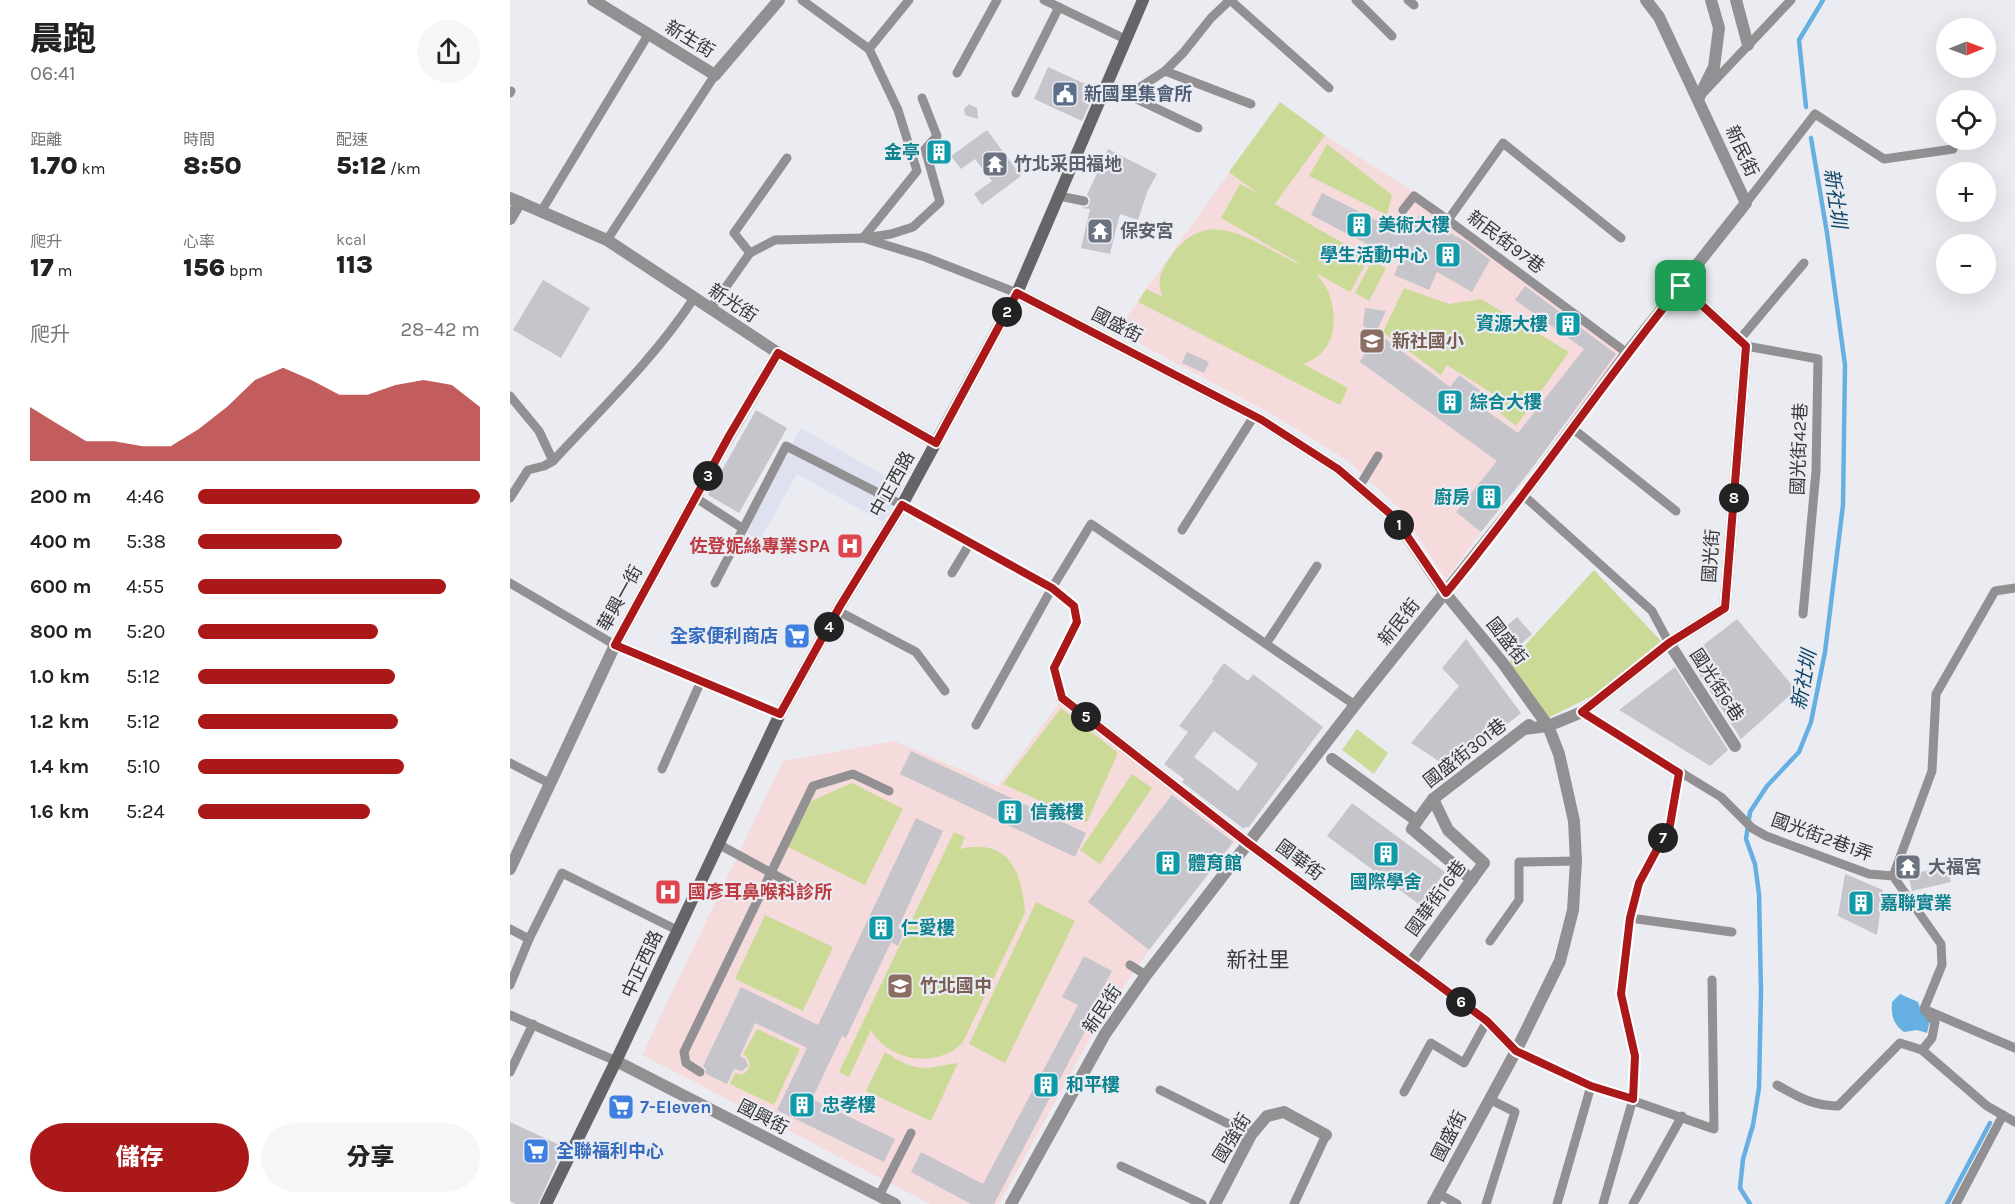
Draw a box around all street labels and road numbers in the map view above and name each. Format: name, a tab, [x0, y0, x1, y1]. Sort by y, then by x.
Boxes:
street label: 新生街	[661, 16, 719, 62]
street label: 新民街	[1721, 122, 1763, 180]
street label: 新民街97巷	[1463, 206, 1549, 278]
street label: 新光街	[704, 279, 762, 327]
street label: 國盛街	[1088, 303, 1146, 347]
street label: 國光街42巷	[1786, 402, 1812, 496]
street label: 中正西路	[865, 447, 919, 521]
street label: 國光街	[1698, 528, 1724, 584]
street label: 華興一街	[593, 561, 647, 635]
street label: 新民街	[1373, 594, 1425, 650]
street label: 國盛街	[1482, 613, 1532, 669]
street label: 國光街6巷	[1685, 644, 1749, 726]
street label: 國盛街301巷	[1419, 714, 1511, 792]
street label: 國光街2巷1弄	[1768, 808, 1876, 866]
street label: 國華街	[1272, 835, 1328, 885]
street label: 國華街16巷	[1401, 856, 1471, 940]
street label: 中正西路	[617, 927, 667, 1001]
street label: 新民街	[1078, 980, 1126, 1038]
street label: 國興街	[734, 1095, 792, 1139]
street label: 國盛街	[1427, 1107, 1471, 1165]
street label: 國強街	[1208, 1109, 1256, 1167]

